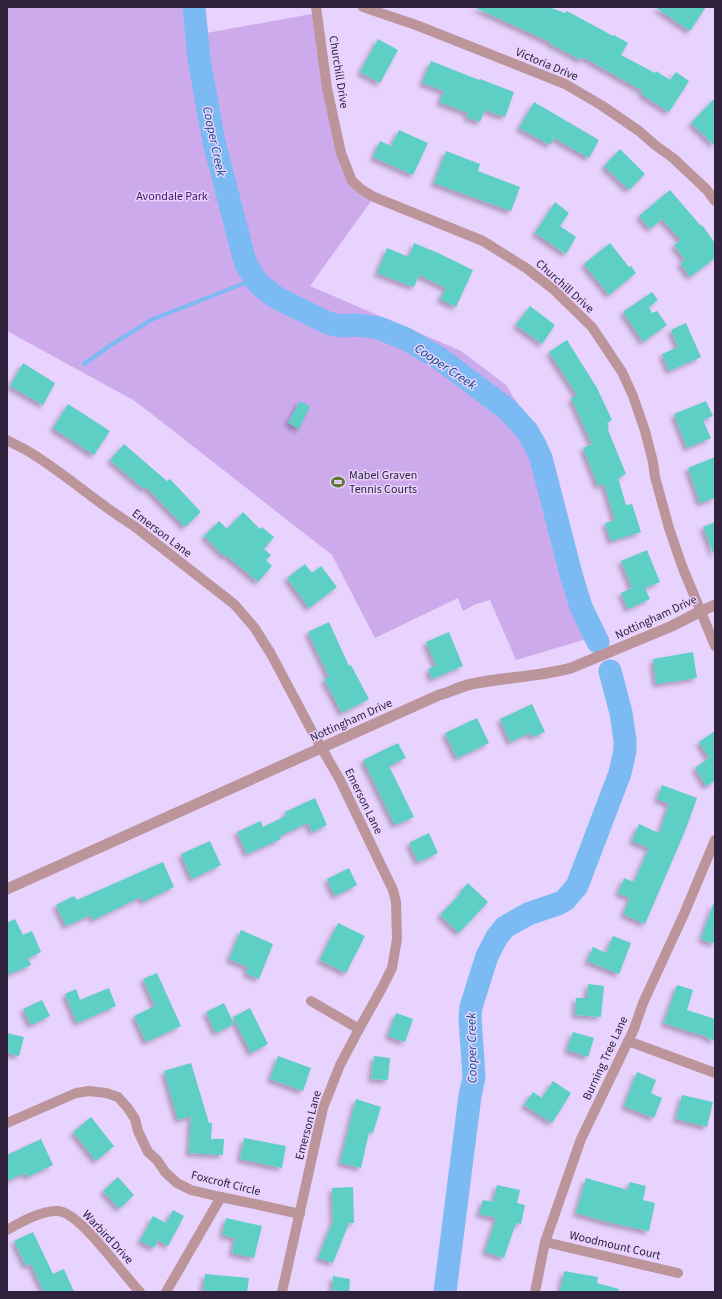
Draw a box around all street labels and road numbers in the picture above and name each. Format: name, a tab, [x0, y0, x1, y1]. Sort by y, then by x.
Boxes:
street label: Churchill Drive	[324, 34, 353, 110]
street label: Victoria Drive	[513, 44, 581, 85]
street label: Churchill Drive	[532, 255, 598, 317]
street label: Emerson Lane	[128, 505, 195, 562]
street label: Nottingham Drive	[613, 591, 700, 644]
street label: Nottingham Drive	[307, 695, 395, 746]
street label: Emerson Lane	[340, 765, 387, 837]
street label: Burning Tree Lane	[579, 1013, 632, 1103]
street label: Emerson Lane	[291, 1088, 326, 1162]
street label: Foxcroft Circle	[189, 1167, 262, 1200]
street label: Warbird Drive	[78, 1207, 137, 1268]
street label: Woodmount Court	[568, 1227, 662, 1264]

